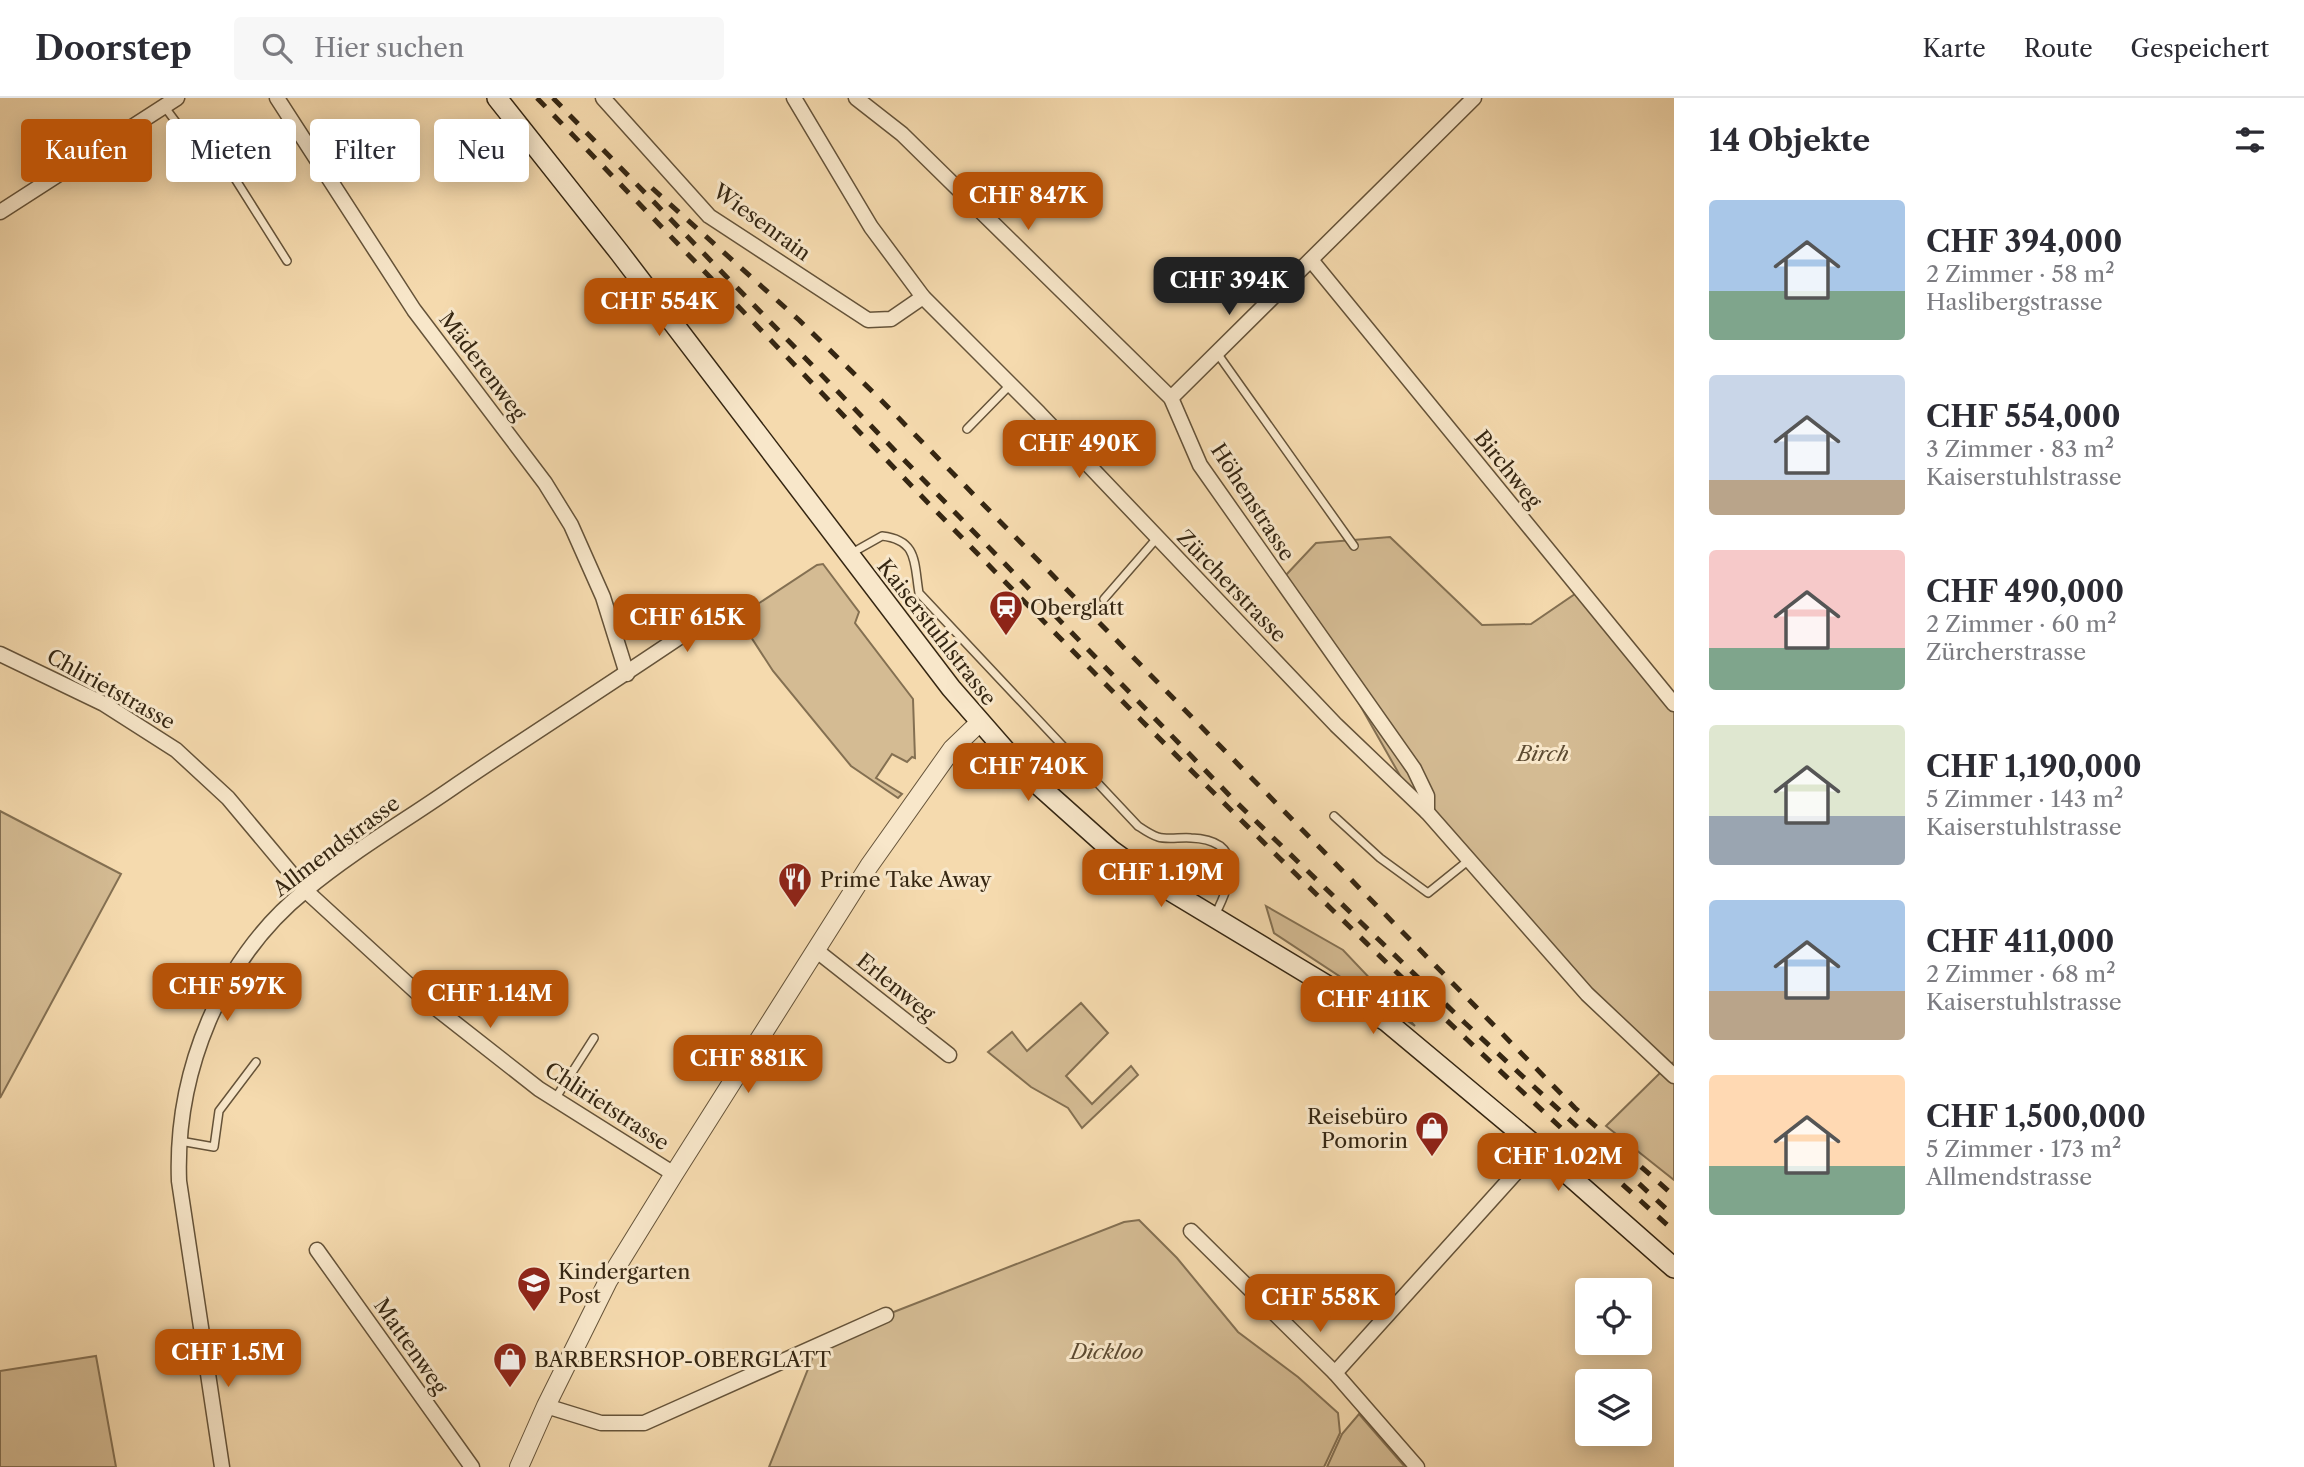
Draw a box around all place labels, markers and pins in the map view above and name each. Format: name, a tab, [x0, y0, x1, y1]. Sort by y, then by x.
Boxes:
pin: CHF 847K	[956, 172, 1100, 232]
pin: CHF 394K	[1157, 258, 1301, 317]
pin: CHF 554K	[587, 278, 731, 338]
pin: CHF 490K	[1007, 420, 1151, 480]
station icon: Oberglatt	[987, 588, 1025, 637]
pin: CHF 615K	[615, 594, 759, 654]
place label: Oberglatt	[1030, 595, 1124, 620]
pin: CHF 740K	[956, 744, 1100, 803]
pin: CHF 1.19M	[1081, 850, 1241, 909]
restaurant icon: Prime Take Away	[776, 860, 814, 909]
place label: Prime Take Away	[820, 867, 992, 892]
pin: CHF 597K	[155, 964, 299, 1023]
pin: CHF 1.14M	[410, 970, 570, 1030]
pin: CHF 411K	[1301, 976, 1445, 1036]
pin: CHF 881K	[676, 1035, 820, 1095]
place label: Reisebüro Pomorin	[1307, 1104, 1408, 1153]
shop icon: Reisebüro Pomorin	[1413, 1109, 1451, 1158]
pin: CHF 1.02M	[1478, 1134, 1638, 1193]
place label: Kindergarten Post	[558, 1259, 690, 1308]
school or university icon: Kindergarten Post	[515, 1264, 553, 1313]
pin: CHF 558K	[1248, 1274, 1392, 1334]
pin: CHF 1.5M	[156, 1330, 300, 1389]
shop icon: BARBERSHOP-OBERGLATT	[491, 1340, 529, 1389]
place label: BARBERSHOP-OBERGLATT	[534, 1347, 831, 1372]

